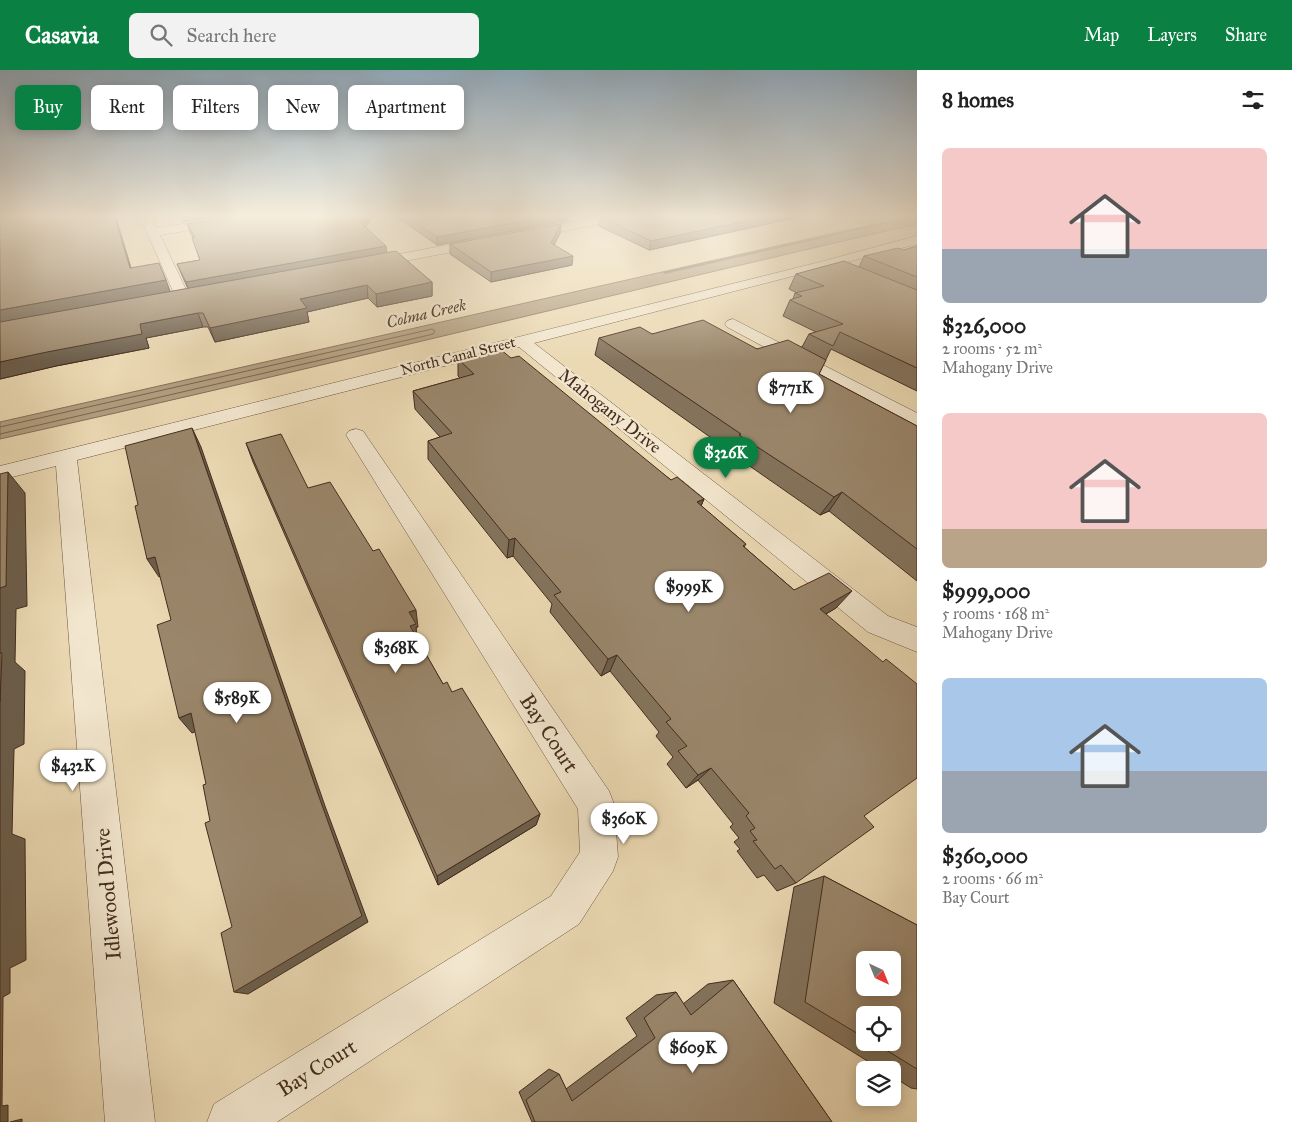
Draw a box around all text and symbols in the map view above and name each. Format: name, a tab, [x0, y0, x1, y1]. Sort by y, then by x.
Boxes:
search box	[129, 13, 479, 58]
text: Casavia	[25, 20, 99, 50]
icon: search	[147, 21, 175, 49]
text: Search here	[187, 24, 276, 47]
text: Map	[1084, 24, 1119, 46]
text: Layers	[1147, 24, 1197, 46]
text: Share	[1225, 24, 1267, 46]
chip: Buy	[15, 85, 81, 130]
chip: Rent	[91, 85, 163, 130]
chip: Filters	[173, 85, 258, 130]
chip: New	[268, 85, 338, 130]
chip: Apartment	[348, 85, 464, 130]
icon: filters	[1239, 86, 1267, 114]
text: 8 homes	[942, 87, 1014, 113]
icon: home	[1060, 181, 1150, 271]
water label: Colma Creek	[384, 295, 468, 332]
text: $326,000	[942, 313, 1026, 339]
street label: North Canal Street	[398, 333, 518, 379]
text: 2 rooms · 52 m²	[942, 339, 1042, 358]
text: Mahogany Drive	[942, 358, 1053, 377]
street label: Mahogany Drive	[554, 364, 666, 459]
pin: $771K	[756, 372, 826, 414]
text: $771K	[769, 378, 813, 397]
pin: $326K	[691, 436, 761, 479]
text: $326K	[704, 443, 748, 462]
icon: home	[1060, 446, 1150, 536]
pin: $999K	[654, 570, 724, 613]
text: $999K	[666, 577, 712, 596]
text: $999,000	[942, 578, 1031, 604]
text: 5 rooms · 168 m²	[942, 604, 1049, 623]
text: Mahogany Drive	[942, 623, 1053, 642]
pin: $368K	[361, 632, 431, 674]
text: $368K	[374, 638, 418, 657]
pin: $589K	[202, 682, 272, 724]
text: $589K	[214, 688, 260, 707]
street label: Bay Court	[514, 689, 584, 778]
icon: home	[1060, 711, 1150, 801]
pin: $432K	[38, 750, 108, 792]
text: $432K	[51, 756, 95, 775]
pin: $360K	[589, 802, 659, 845]
text: $360K	[602, 809, 646, 828]
street label: Idlewood Drive	[89, 827, 127, 961]
text: $360,000	[942, 843, 1028, 869]
text: 2 rooms · 66 m²	[942, 869, 1043, 888]
text: Bay Court	[942, 888, 1009, 907]
north arrow	[856, 951, 901, 996]
map controls	[856, 951, 901, 1106]
button: locate	[856, 1006, 901, 1051]
pin: $609K	[658, 1032, 728, 1074]
street label: Bay Court	[273, 1033, 362, 1102]
text: $609K	[669, 1038, 717, 1057]
button: layers	[856, 1061, 901, 1106]

